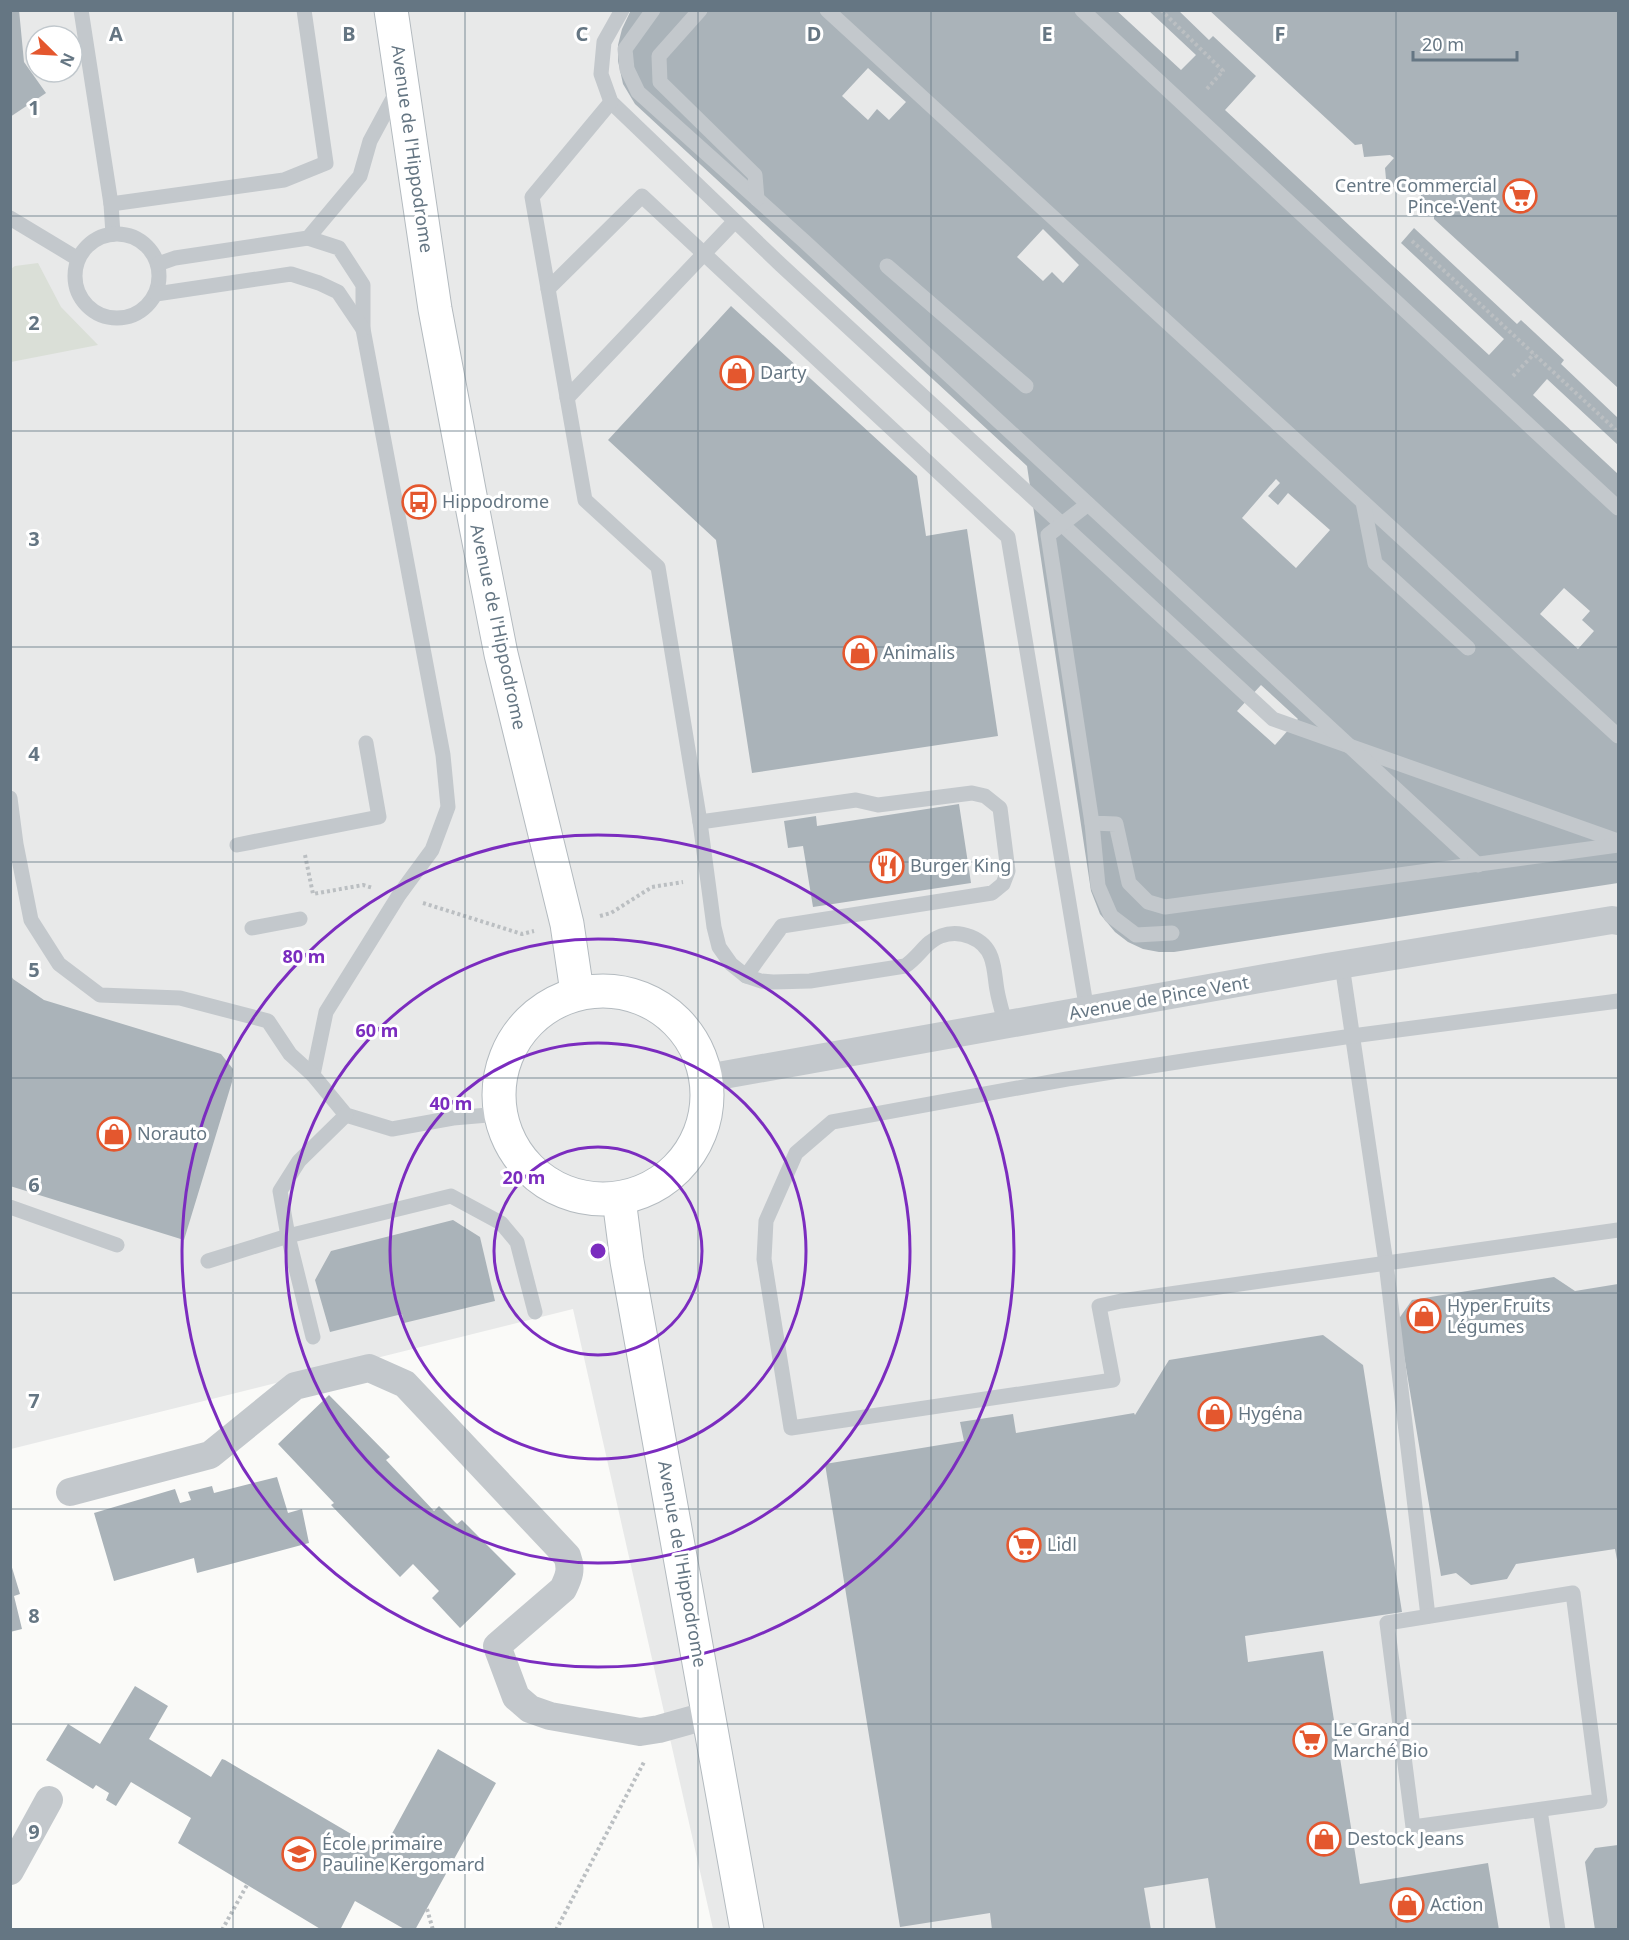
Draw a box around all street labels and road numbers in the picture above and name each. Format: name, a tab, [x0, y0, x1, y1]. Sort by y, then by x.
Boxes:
street label: Avenue de l'Hippodrome	[387, 43, 439, 254]
street label: Avenue de l'Hippodrome	[465, 522, 532, 732]
street label: Avenue de Pince Vent	[1067, 969, 1251, 1025]
street label: Avenue de l'Hippodrome	[653, 1459, 713, 1669]

